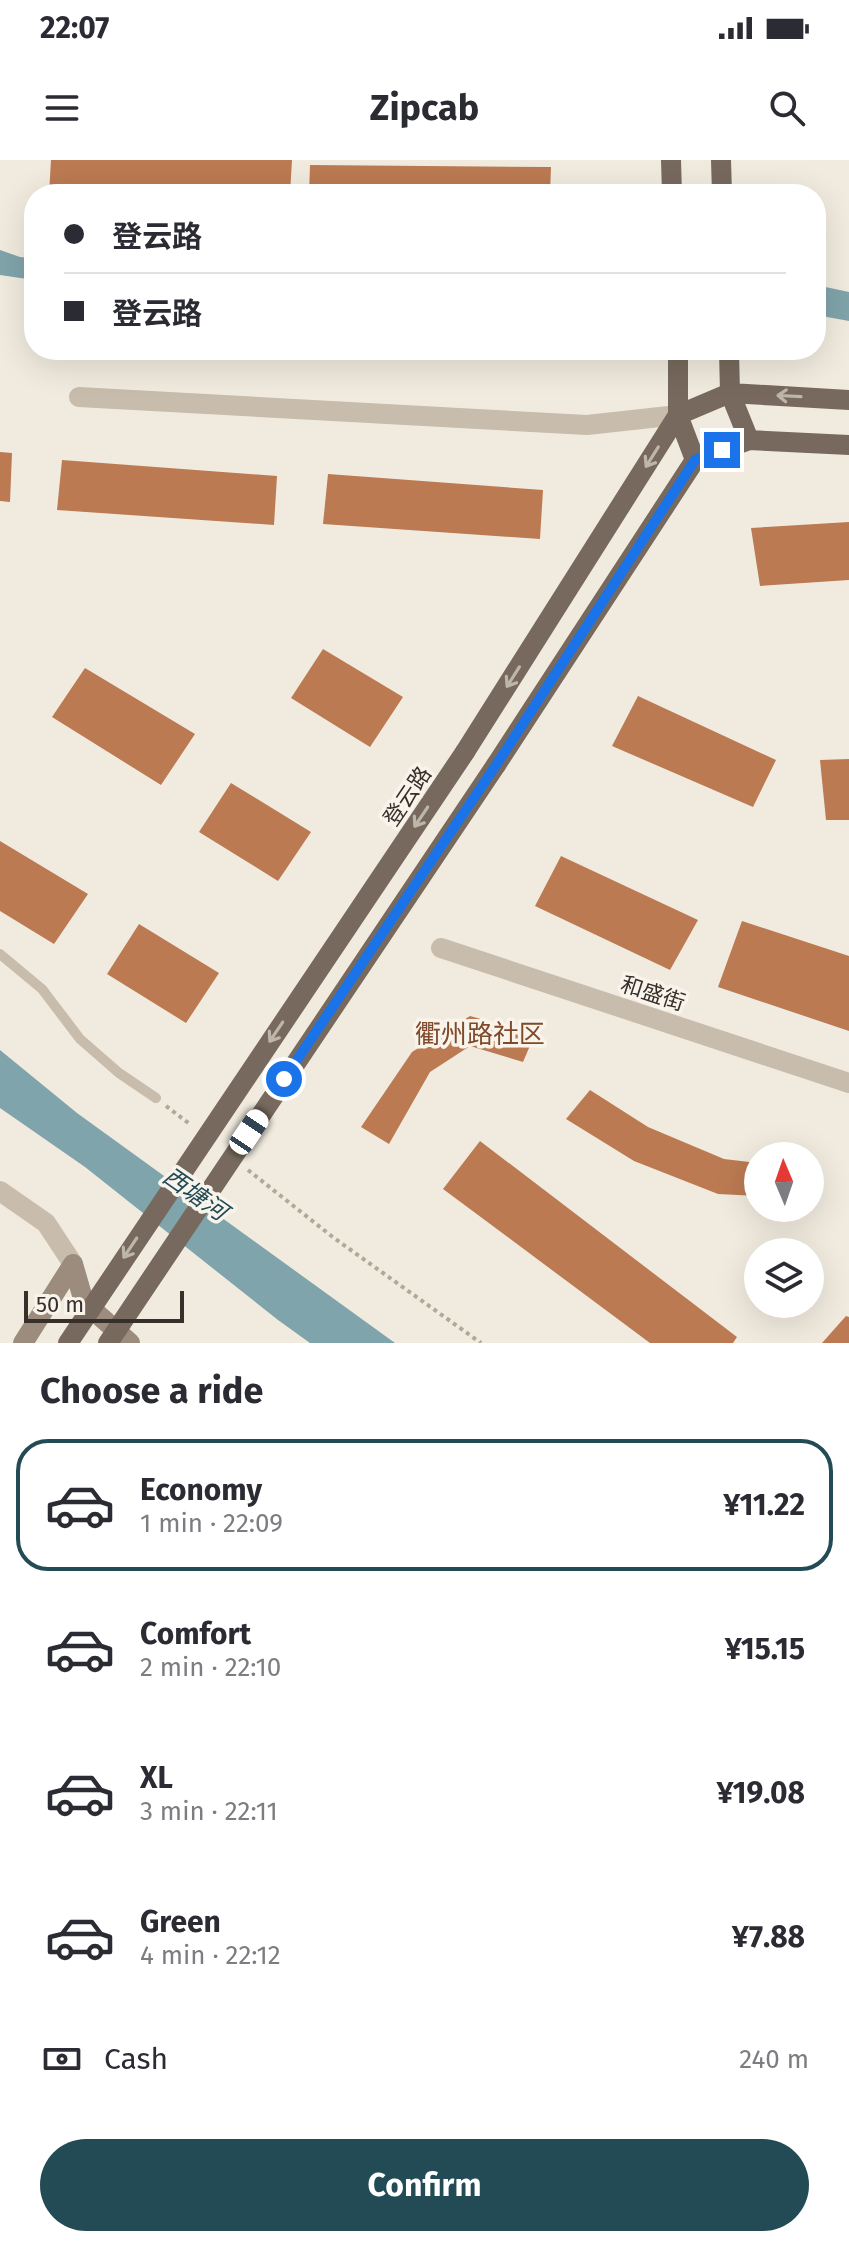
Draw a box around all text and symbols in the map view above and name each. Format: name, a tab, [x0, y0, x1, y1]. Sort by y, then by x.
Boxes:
text: 22:07	[40, 10, 109, 46]
icon: menu	[40, 86, 84, 130]
text: Zipcab	[370, 86, 479, 130]
icon: search	[765, 86, 809, 130]
text: 登云路	[112, 219, 202, 255]
text: 登云路	[112, 296, 202, 332]
one-way arrow	[776, 389, 803, 404]
route end	[704, 432, 740, 468]
one-way arrow	[643, 445, 659, 468]
one-way arrow	[504, 665, 520, 688]
street label: 登云路	[378, 761, 437, 831]
one-way arrow	[413, 805, 429, 828]
street label: 和盛街	[617, 970, 688, 1017]
district label: 衢州路社区	[415, 1019, 545, 1050]
one-way arrow	[268, 1021, 284, 1043]
route start	[266, 1061, 302, 1097]
car	[226, 1105, 272, 1159]
north arrow	[744, 1142, 824, 1222]
map controls	[744, 1142, 824, 1318]
water label: 西塘河	[157, 1162, 236, 1228]
one-way arrow	[122, 1236, 138, 1259]
button: layers	[744, 1238, 824, 1318]
scale bar	[24, 1287, 184, 1323]
text: 50 m	[36, 1291, 84, 1318]
text: Choose a ride	[40, 1369, 263, 1413]
icon: car	[44, 1469, 116, 1541]
text: Economy	[140, 1472, 262, 1508]
text: ¥11.22	[723, 1487, 805, 1523]
text: 1 min · 22:09	[140, 1508, 283, 1539]
icon: car	[44, 1613, 116, 1685]
text: Comfort	[140, 1616, 251, 1652]
text: ¥15.15	[725, 1631, 805, 1667]
text: 2 min · 22:10	[140, 1652, 281, 1683]
icon: car	[44, 1757, 116, 1829]
text: XL	[140, 1760, 173, 1796]
text: ¥19.08	[716, 1775, 805, 1811]
text: 3 min · 22:11	[140, 1796, 278, 1827]
icon: car	[44, 1901, 116, 1973]
text: Green	[140, 1904, 221, 1940]
text: ¥7.88	[732, 1919, 805, 1955]
text: 4 min · 22:12	[140, 1940, 281, 1971]
icon: cash	[40, 2037, 84, 2081]
text: Cash	[104, 2041, 168, 2077]
text: 240 m	[739, 2044, 809, 2075]
button: Confirm	[40, 2139, 809, 2231]

